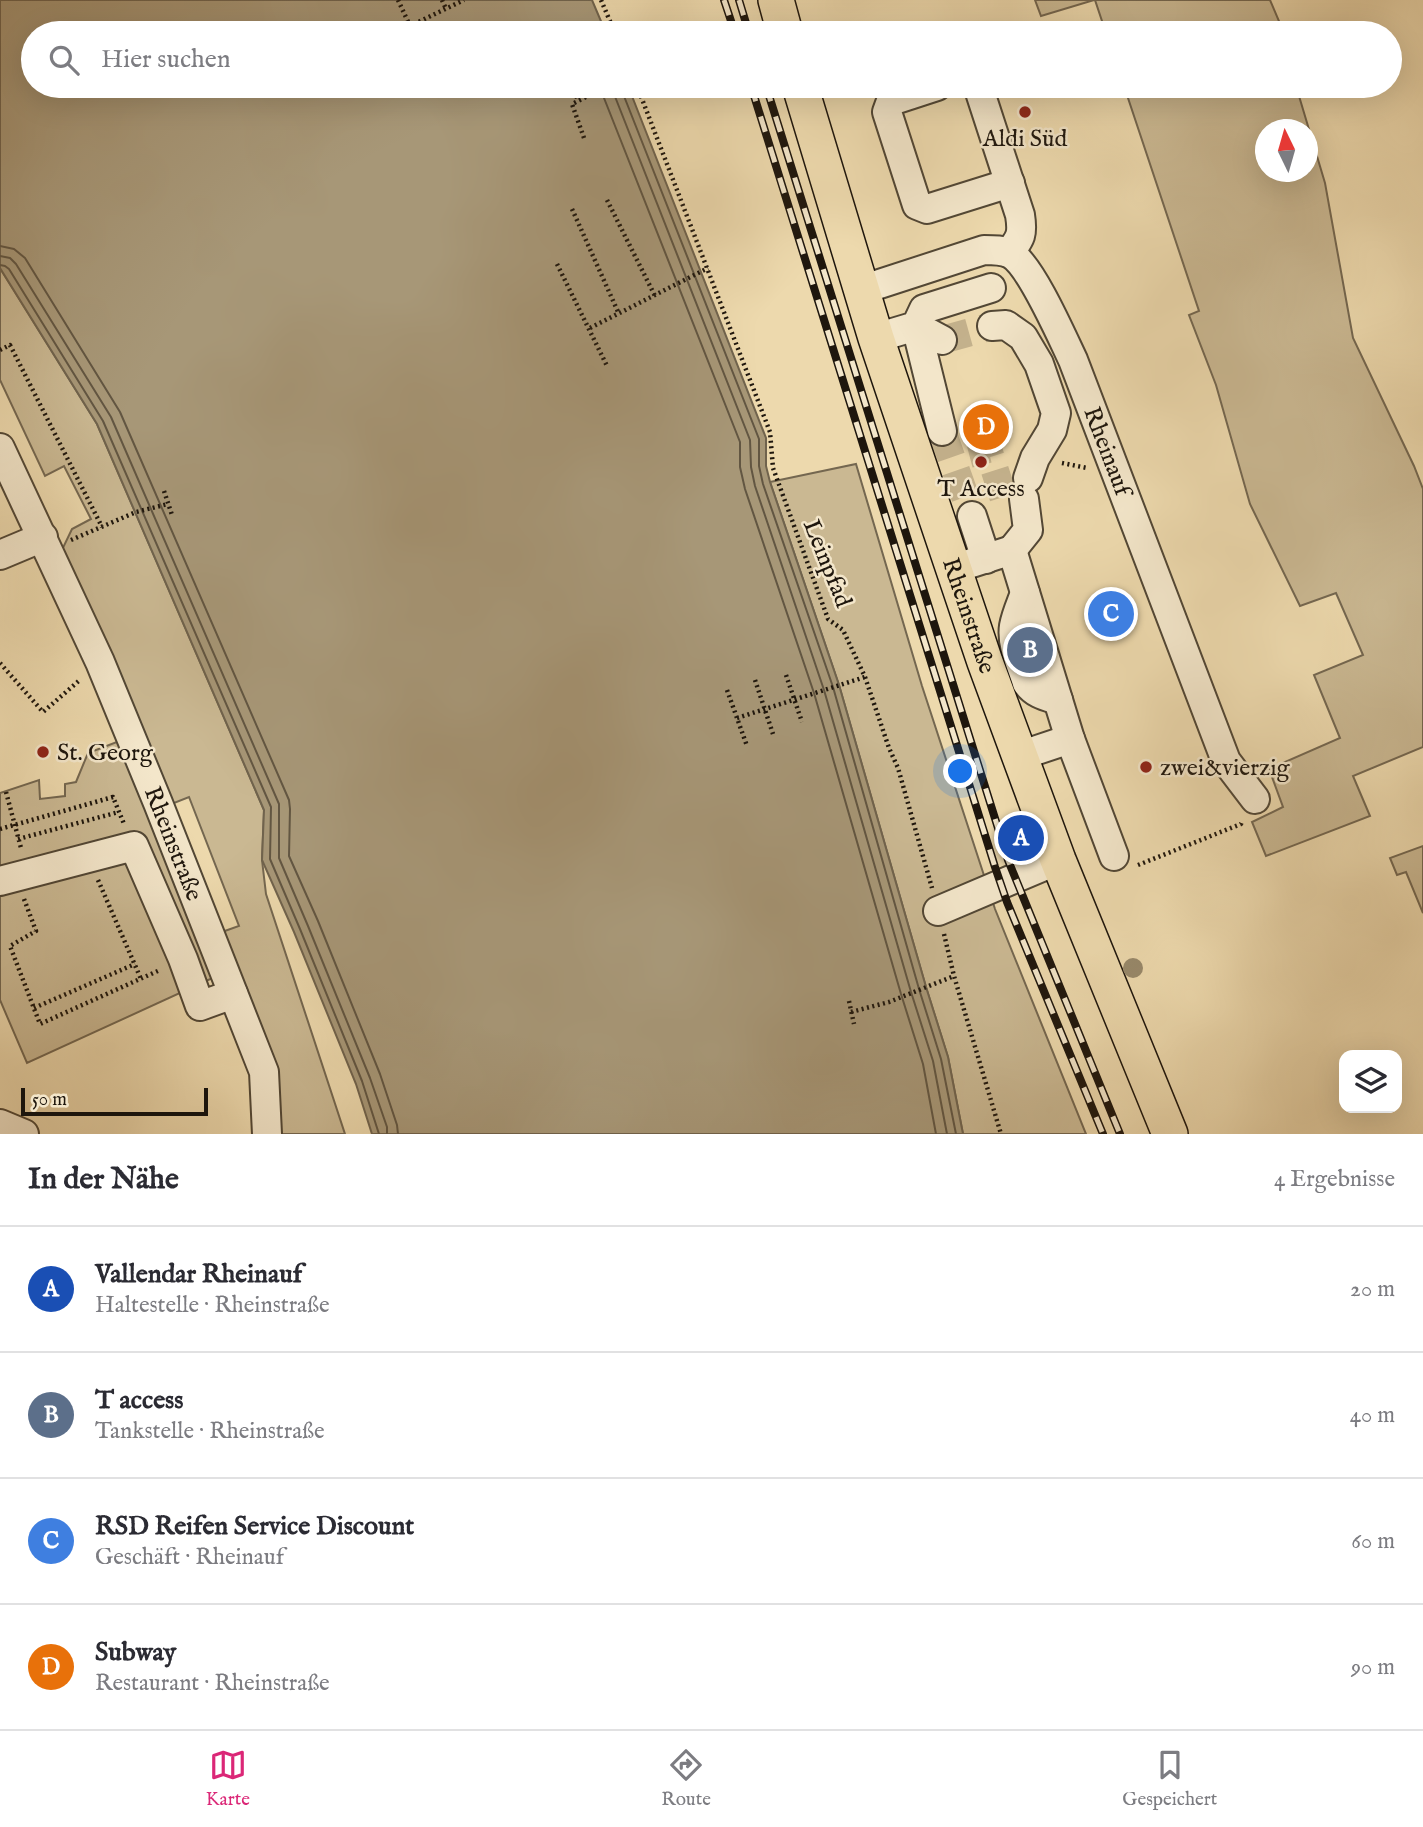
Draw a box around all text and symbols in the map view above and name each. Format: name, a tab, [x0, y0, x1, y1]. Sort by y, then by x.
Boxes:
search box	[21, 21, 1402, 98]
icon: search	[45, 41, 83, 79]
text: Hier suchen	[101, 43, 231, 76]
marker: Aldi Süd	[1017, 104, 1033, 120]
north arrow	[1255, 119, 1318, 182]
place label: Aldi Süd	[982, 124, 1068, 155]
pin: D	[963, 401, 1009, 453]
street label: Rheinauf	[1075, 403, 1139, 504]
marker: T Access	[973, 454, 989, 470]
place label: T Access	[937, 474, 1025, 505]
street label: Leinpfad	[795, 515, 858, 612]
street label: Rheinstraße	[934, 554, 1002, 678]
pin: C	[1088, 588, 1134, 640]
pin: B	[1007, 624, 1053, 676]
place label: St. Georg	[57, 738, 154, 769]
marker: St. Georg	[35, 744, 51, 760]
place label: zwei&vierzig	[1160, 753, 1291, 784]
your location	[943, 754, 977, 788]
marker: zwei&vierzig	[1138, 759, 1154, 775]
street label: Rheinstraße	[136, 782, 209, 906]
pin: A	[998, 812, 1044, 864]
map controls	[1339, 1050, 1402, 1113]
button: layers	[1339, 1050, 1402, 1113]
scale bar	[21, 1085, 208, 1117]
text: 50 m	[32, 1088, 67, 1112]
text: In der Nähe	[28, 1161, 179, 1199]
text: 4 Ergebnisse	[1274, 1165, 1395, 1194]
text: Vallendar Rheinauf	[95, 1258, 302, 1291]
text: A	[43, 1275, 59, 1304]
text: 20 m	[1350, 1275, 1395, 1304]
text: Haltestelle · Rheinstraße	[95, 1291, 329, 1320]
text: T access	[95, 1384, 183, 1417]
text: B	[43, 1401, 59, 1430]
text: 40 m	[1350, 1401, 1395, 1430]
text: Tankstelle · Rheinstraße	[95, 1417, 325, 1446]
text: RSD Reifen Service Discount	[95, 1510, 414, 1543]
text: C	[43, 1527, 59, 1556]
text: 60 m	[1351, 1527, 1395, 1556]
text: Geschäft · Rheinauf	[95, 1543, 284, 1572]
text: Subway	[95, 1636, 176, 1669]
text: D	[42, 1653, 60, 1682]
text: 90 m	[1351, 1653, 1395, 1682]
text: Restaurant · Rheinstraße	[95, 1669, 330, 1698]
tab: Karte	[206, 1746, 250, 1812]
tab: Route	[661, 1746, 711, 1812]
tab: Gespeichert	[1122, 1746, 1217, 1812]

